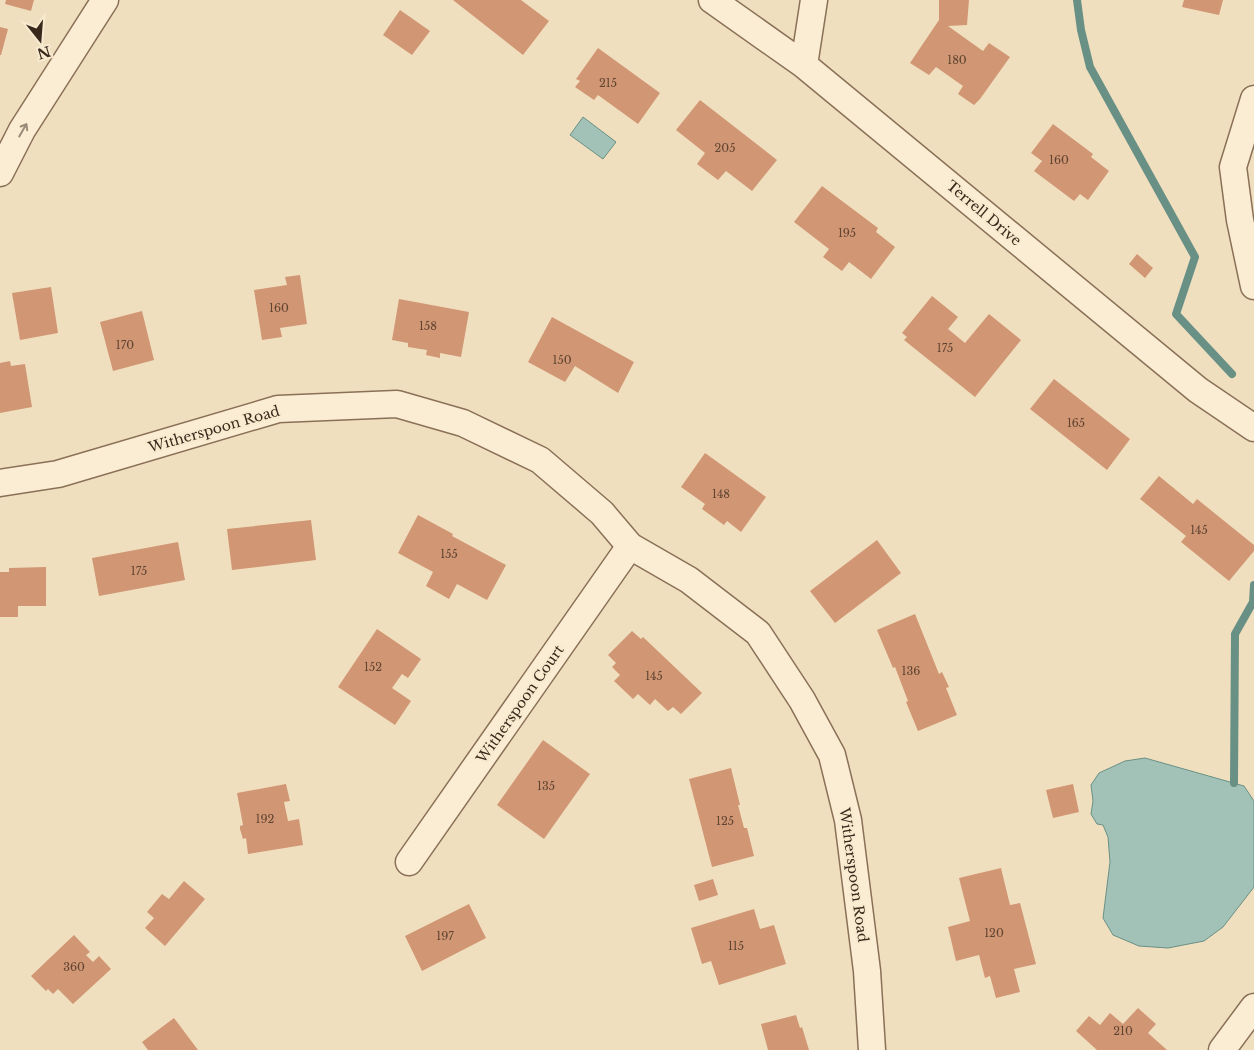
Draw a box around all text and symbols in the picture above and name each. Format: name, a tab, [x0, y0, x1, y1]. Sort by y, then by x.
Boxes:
north arrow	[15, 15, 65, 65]
text: N	[35, 42, 53, 63]
house number: 180	[947, 53, 967, 67]
house number: 215	[599, 76, 617, 90]
one-way arrow	[18, 124, 28, 138]
house number: 205	[715, 141, 735, 155]
house number: 160	[1049, 153, 1069, 167]
street label: Terrell Drive	[943, 176, 1025, 250]
house number: 195	[838, 226, 856, 240]
house number: 160	[269, 301, 289, 315]
house number: 158	[419, 319, 437, 333]
house number: 170	[116, 338, 134, 352]
house number: 175	[937, 341, 953, 355]
house number: 150	[552, 353, 572, 367]
street label: Witherspoon Road	[145, 401, 282, 457]
house number: 165	[1067, 416, 1085, 430]
house number: 148	[712, 487, 730, 501]
house number: 145	[1190, 523, 1208, 537]
house number: 155	[440, 547, 458, 561]
house number: 175	[131, 564, 147, 578]
street label: Witherspoon Court	[472, 641, 568, 767]
house number: 152	[364, 660, 382, 674]
house number: 136	[902, 664, 920, 678]
house number: 145	[645, 669, 663, 683]
house number: 135	[537, 779, 555, 793]
street label: Witherspoon Road	[835, 805, 872, 944]
house number: 192	[256, 812, 275, 826]
house number: 125	[716, 814, 734, 828]
house number: 120	[984, 926, 1004, 940]
house number: 197	[436, 929, 454, 943]
house number: 115	[728, 939, 744, 953]
house number: 360	[63, 960, 85, 974]
house number: 210	[1113, 1024, 1133, 1038]

